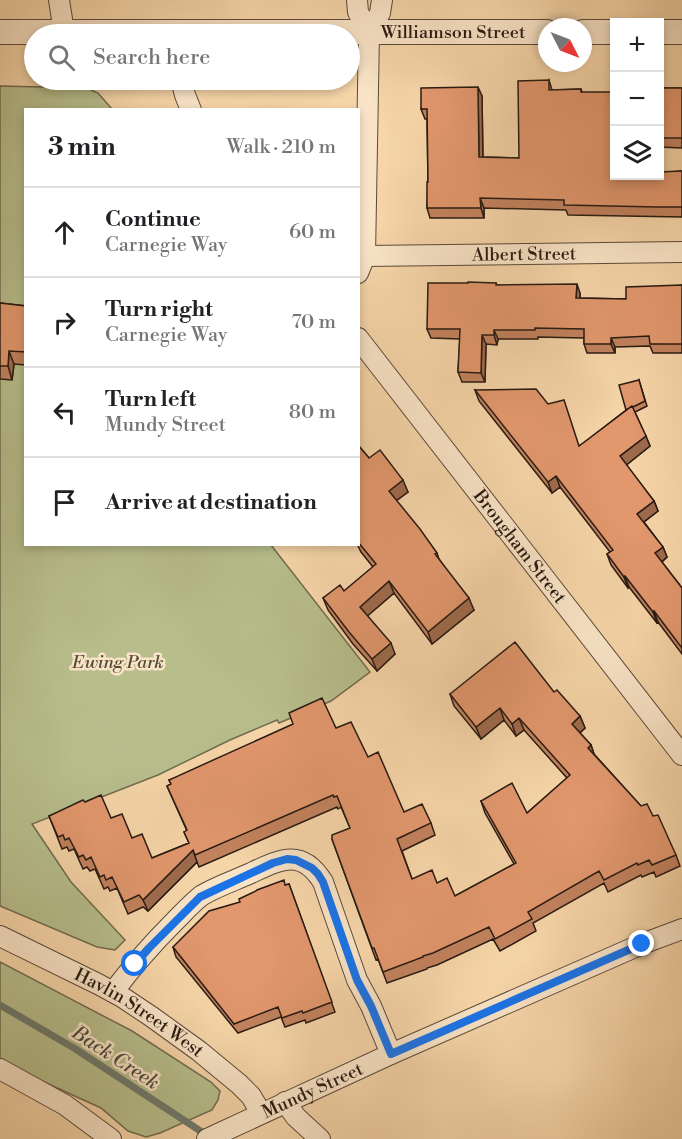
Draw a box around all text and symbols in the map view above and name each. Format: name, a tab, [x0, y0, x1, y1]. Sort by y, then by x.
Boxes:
north arrow	[538, 18, 592, 72]
map controls	[610, 18, 664, 180]
button: +	[610, 18, 664, 72]
street label: Williamson Street	[380, 21, 526, 44]
search box	[24, 24, 360, 90]
icon: search	[45, 41, 78, 74]
text: Search here	[93, 44, 210, 71]
button: −	[610, 72, 664, 126]
button: layers	[610, 126, 664, 180]
text: 3 min	[48, 131, 116, 163]
text: Walk · 210 m	[227, 135, 336, 160]
text: Continue	[105, 206, 201, 233]
icon: ahead	[48, 216, 81, 249]
text: 60 m	[289, 220, 336, 245]
text: Carnegie Way	[105, 233, 228, 258]
street label: Albert Street	[471, 242, 577, 267]
text: Turn right	[105, 296, 213, 323]
icon: right	[48, 306, 81, 339]
text: 70 m	[292, 310, 336, 335]
text: Carnegie Way	[105, 323, 228, 348]
text: Turn left	[105, 386, 196, 413]
icon: left	[48, 396, 81, 429]
text: 80 m	[289, 400, 336, 425]
text: Mundy Street	[105, 413, 226, 438]
street label: Brougham Street	[467, 484, 571, 609]
icon: arrive	[48, 486, 81, 519]
text: Arrive at destination	[105, 489, 317, 516]
park label: Ewing Park	[71, 651, 164, 674]
route end	[628, 930, 654, 956]
route start	[121, 950, 147, 976]
street label: Havlin Street West	[70, 963, 209, 1063]
water label: Back Creek	[66, 1020, 164, 1096]
street label: Mundy Street	[258, 1057, 367, 1124]

